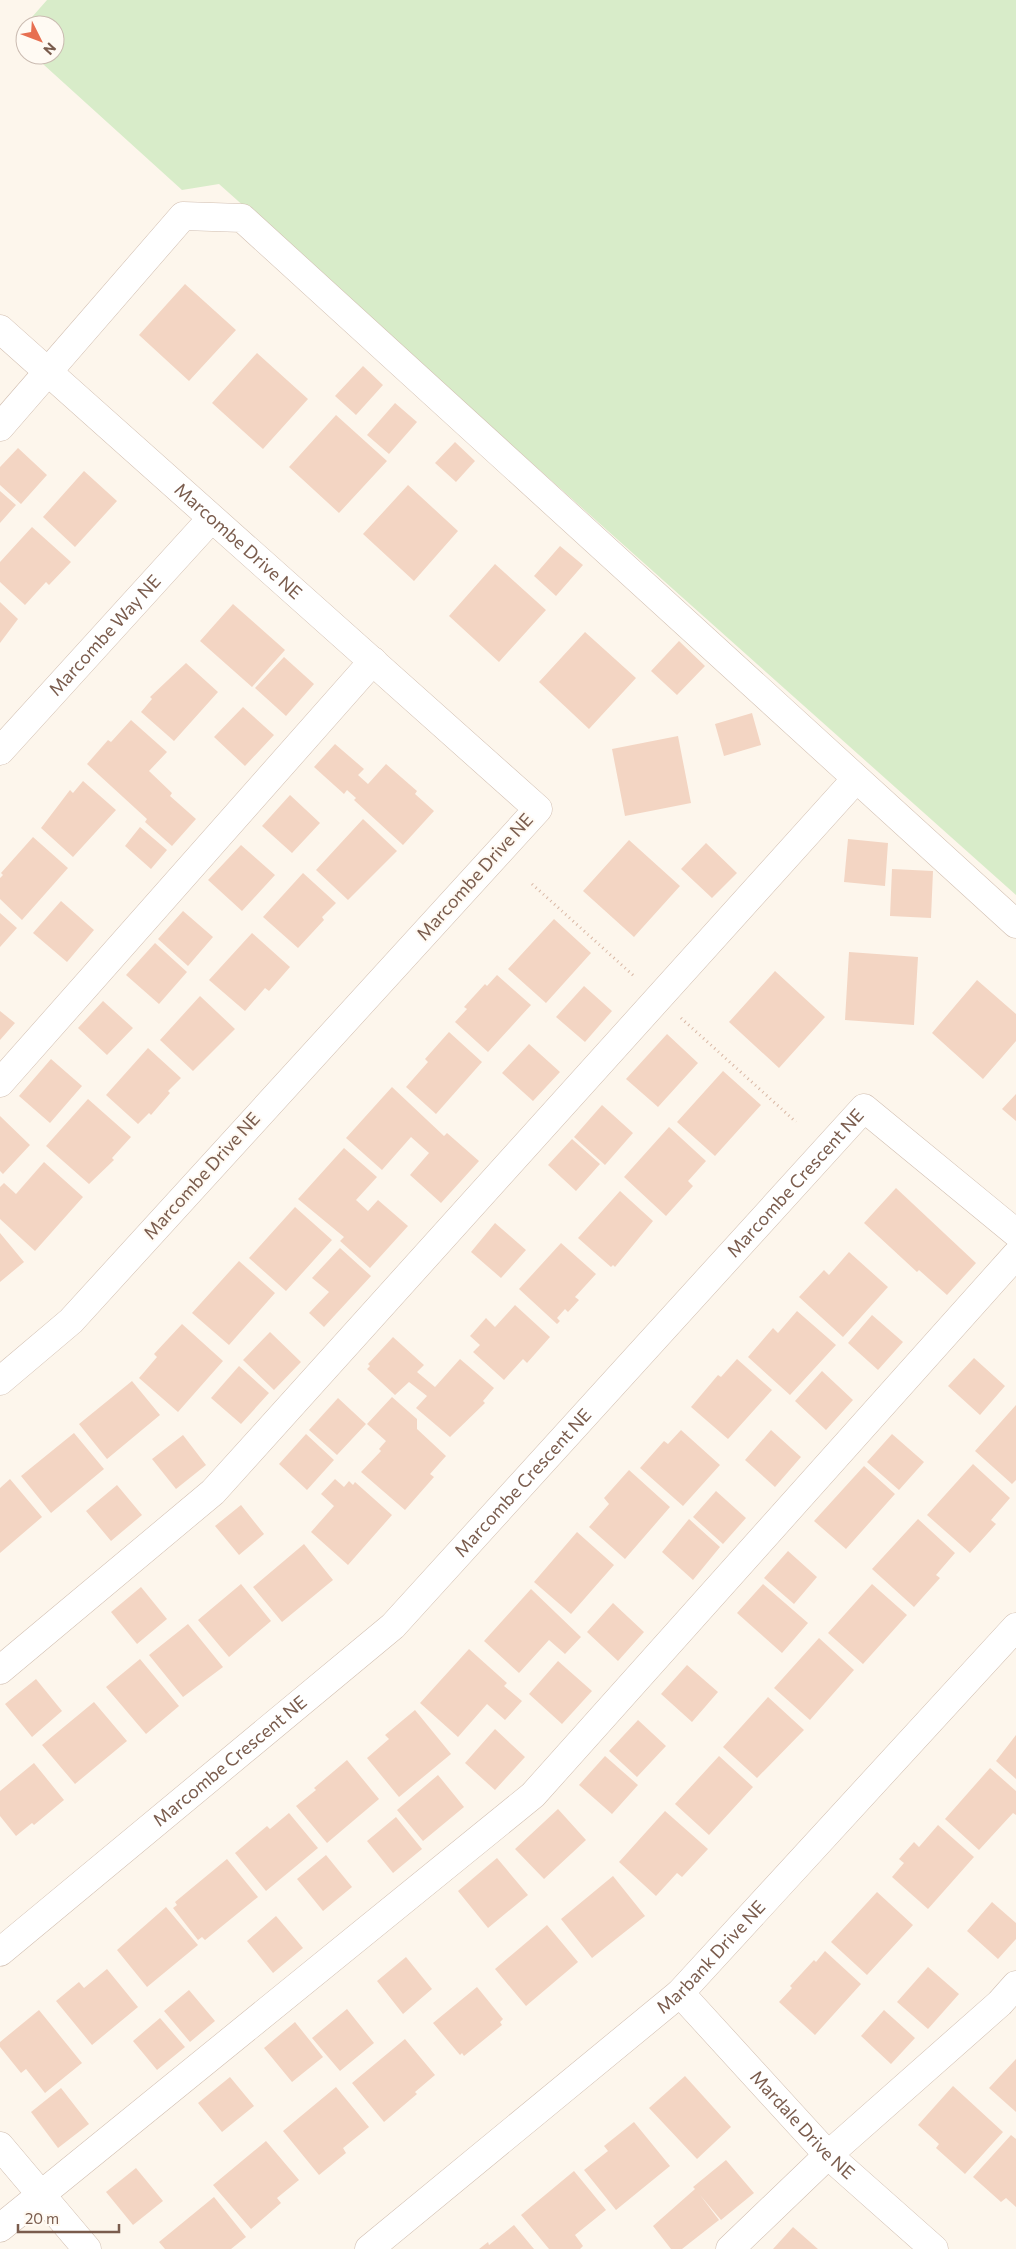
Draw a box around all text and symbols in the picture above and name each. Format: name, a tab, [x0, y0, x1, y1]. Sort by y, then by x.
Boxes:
north arrow	[15, 15, 65, 65]
text: N	[40, 39, 60, 59]
street label: Marcombe Drive NE	[170, 478, 307, 603]
street label: Marcombe Way NE	[44, 570, 165, 700]
street label: Marcombe Drive NE	[411, 808, 537, 944]
street label: Marcombe Crescent NE	[722, 1104, 868, 1261]
street label: Marcombe Drive NE	[138, 1107, 264, 1243]
street label: Marcombe Crescent NE	[449, 1403, 595, 1561]
street label: Marcombe Crescent NE	[148, 1690, 311, 1830]
street label: Marbank Drive NE	[651, 1895, 770, 2018]
street label: Mardale Drive NE	[746, 2065, 860, 2183]
scale bar	[18, 2202, 119, 2234]
text: 20 m	[25, 2209, 59, 2227]

